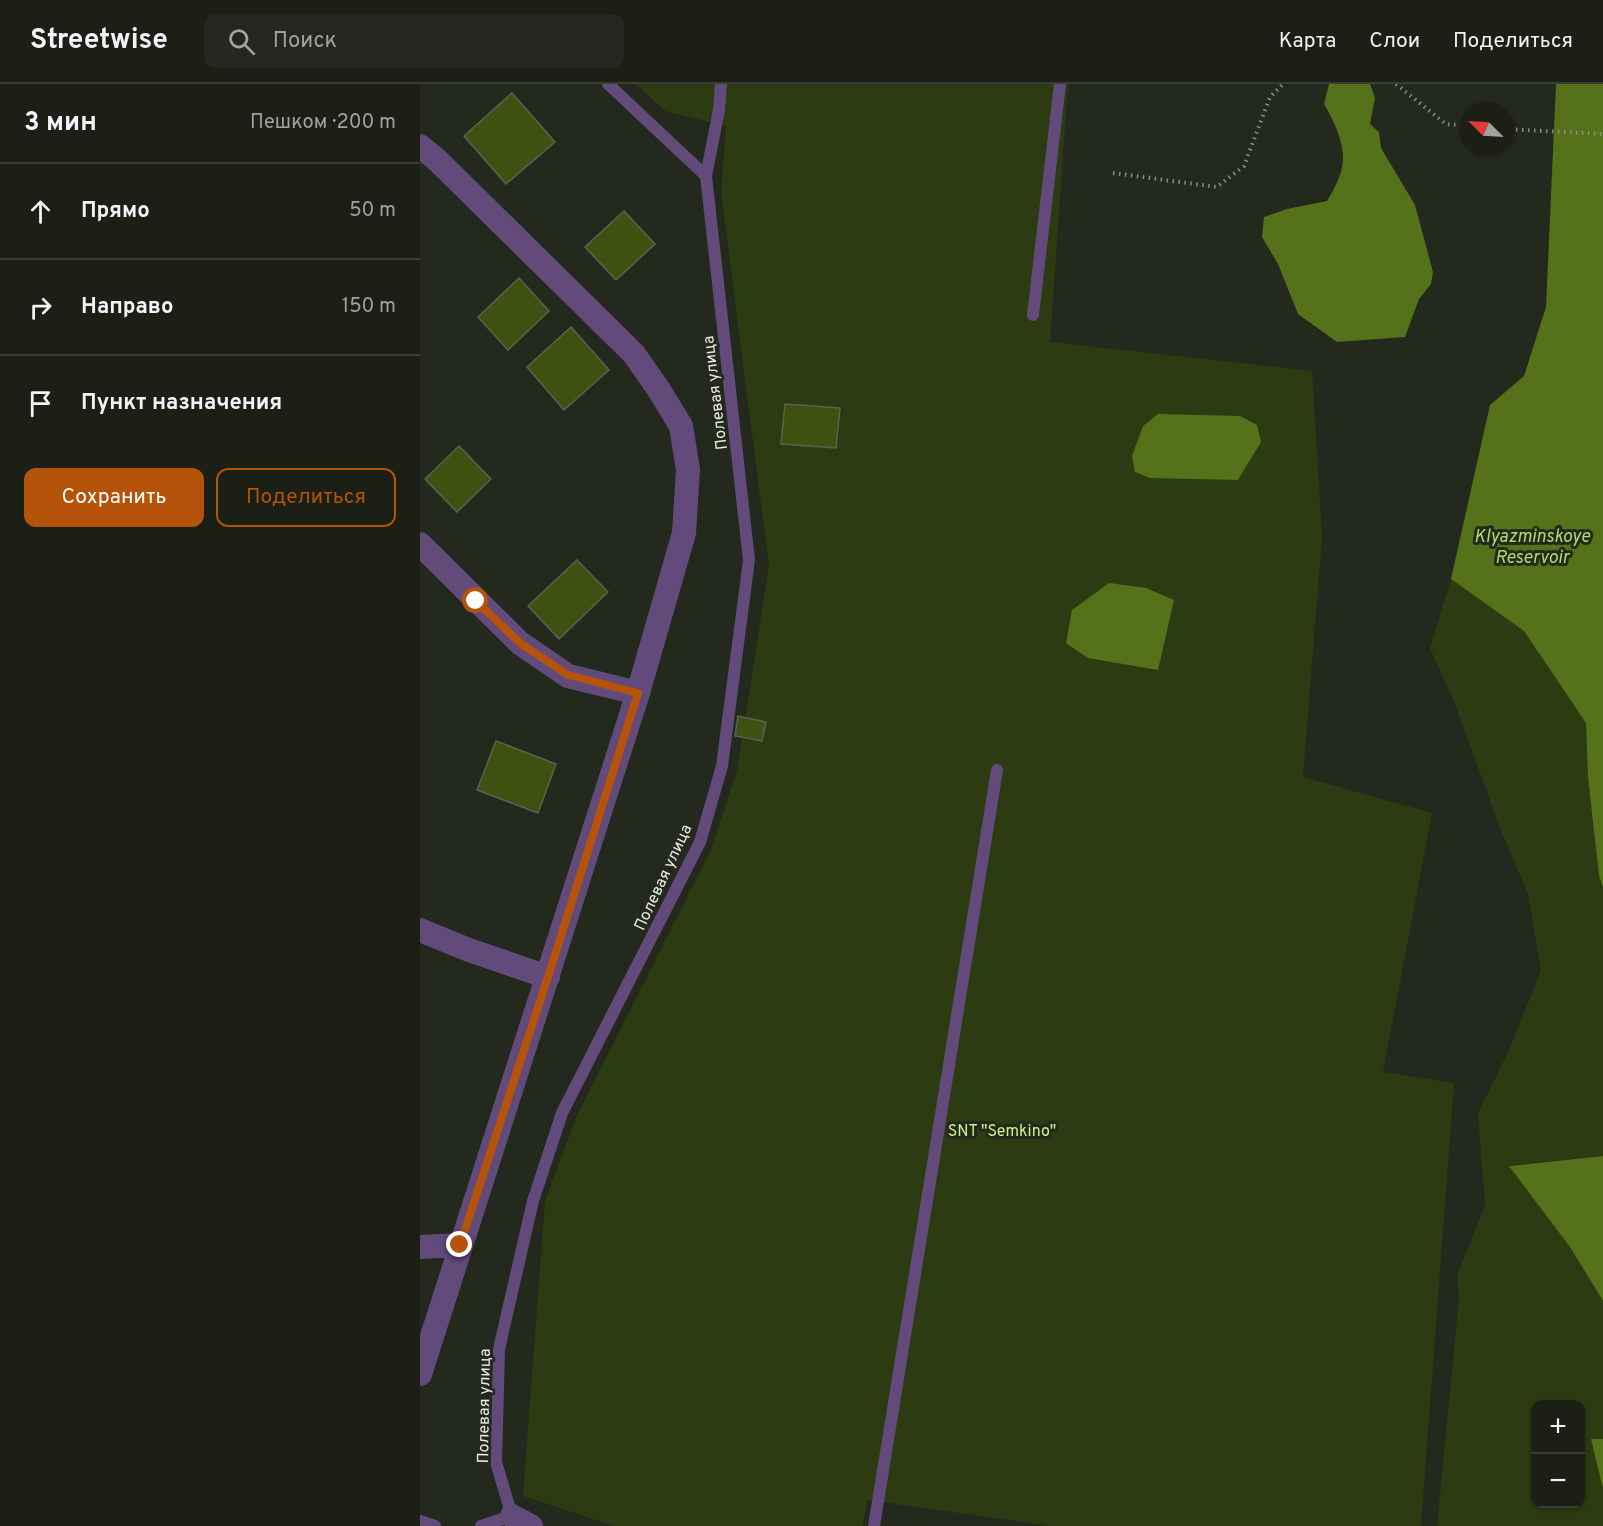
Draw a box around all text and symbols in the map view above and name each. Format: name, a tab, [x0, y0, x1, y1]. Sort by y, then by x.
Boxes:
search box	[204, 14, 624, 68]
text: Streetwise	[30, 23, 168, 59]
icon: search	[225, 25, 258, 58]
text: Поиск	[273, 28, 337, 55]
text: Карта	[1279, 28, 1336, 55]
text: Слои	[1369, 28, 1420, 55]
text: Поделиться	[1453, 28, 1573, 55]
north arrow	[1459, 102, 1513, 156]
text: 3 мин	[24, 107, 97, 140]
text: Пешком · 200 m	[250, 110, 396, 136]
icon: ahead	[24, 195, 57, 228]
text: Прямо	[81, 198, 150, 225]
text: 50 m	[349, 198, 396, 224]
icon: right	[24, 291, 57, 324]
text: Направо	[81, 294, 173, 321]
text: 150 m	[342, 294, 396, 320]
street label: Полевая улица	[699, 335, 733, 451]
icon: arrive	[24, 387, 57, 420]
text: Пункт назначения	[81, 390, 282, 417]
button: Сохранить	[24, 468, 204, 527]
button: Поделиться	[216, 468, 396, 527]
water label: Klyazminskoye Reservoir	[1474, 526, 1591, 570]
route start	[462, 587, 488, 613]
street label: Полевая улица	[630, 822, 697, 934]
park label: SNT "Semkino"	[948, 1122, 1056, 1142]
route end	[446, 1231, 472, 1257]
street label: Полевая улица	[474, 1348, 496, 1464]
map controls	[1531, 1400, 1585, 1508]
button: +	[1531, 1400, 1585, 1454]
button: −	[1531, 1454, 1585, 1508]

